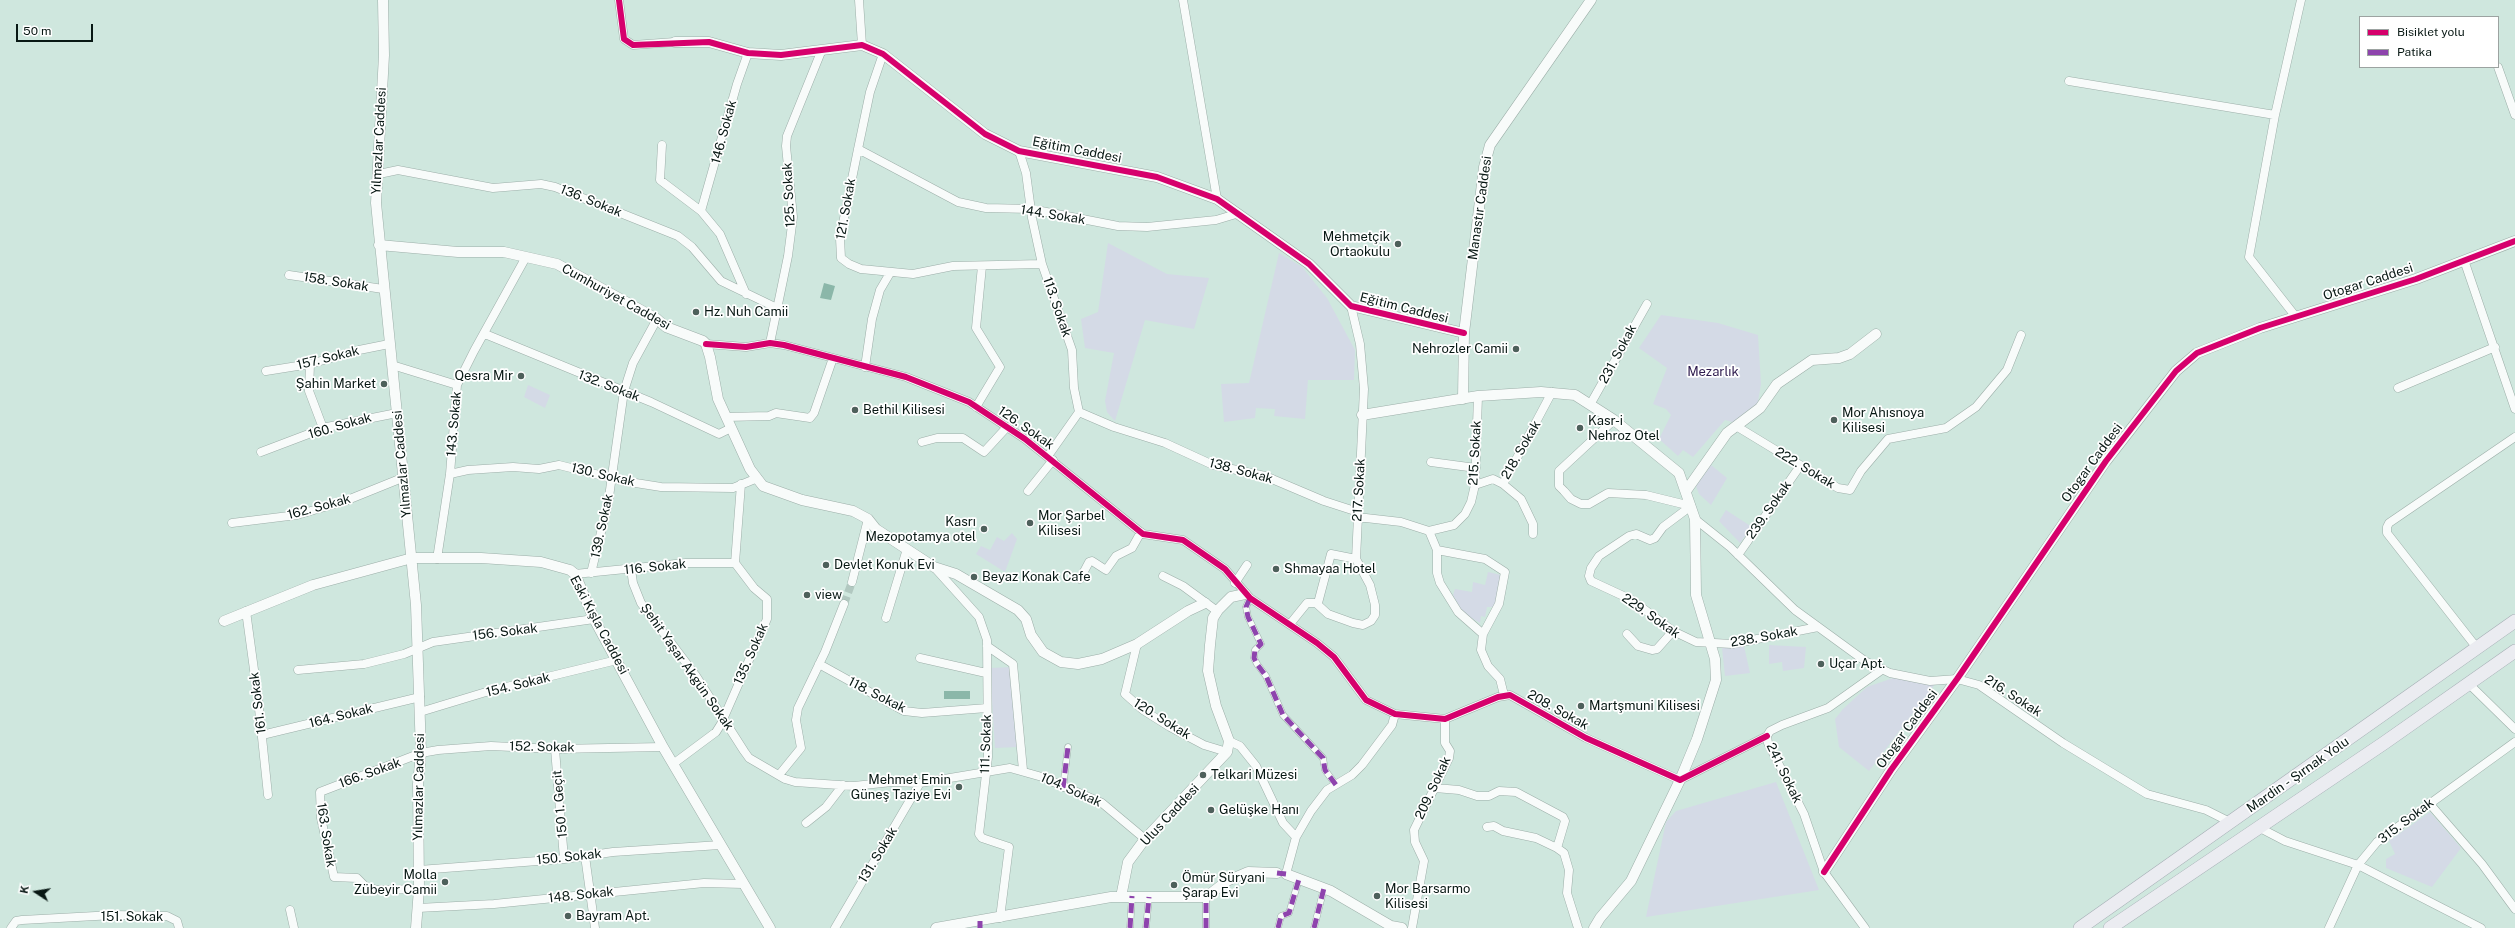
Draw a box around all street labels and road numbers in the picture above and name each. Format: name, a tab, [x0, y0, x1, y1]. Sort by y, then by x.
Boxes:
street label: Yılmazlar Caddesi	[368, 87, 390, 195]
street label: 146. Sokak	[708, 98, 740, 166]
street label: Eğitim Caddesi	[1031, 134, 1123, 166]
street label: Manastır Caddesi	[1465, 155, 1495, 261]
street label: 125. Sokak	[780, 162, 798, 228]
street label: 121. Sokak	[833, 177, 859, 241]
street label: 136. Sokak	[558, 182, 624, 220]
street label: 144. Sokak	[1019, 202, 1087, 228]
street label: Otogar Caddesi	[2321, 260, 2415, 304]
street label: Cumhuriyet Caddesi	[559, 261, 673, 333]
street label: 158. Sokak	[302, 269, 370, 295]
street label: 113. Sokak	[1039, 275, 1075, 339]
street label: Eğitim Caddesi	[1358, 289, 1450, 327]
street label: 231. Sokak	[1596, 322, 1640, 386]
street label: 157. Sokak	[295, 343, 361, 373]
street label: 132. Sokak	[576, 367, 642, 405]
street label: 143. Sokak	[443, 391, 465, 457]
street label: 126. Sokak	[995, 403, 1057, 453]
street label: 160. Sokak	[307, 410, 373, 442]
street label: Yılmazlar Caddesi	[390, 410, 414, 518]
street label: 218. Sokak	[1498, 418, 1544, 482]
street label: 215. Sokak	[1466, 420, 1484, 486]
street label: Otogar Caddesi	[2058, 421, 2126, 505]
street label: 222. Sokak	[1772, 444, 1838, 492]
street label: 138. Sokak	[1207, 455, 1275, 487]
street label: 217. Sokak	[1350, 458, 1368, 522]
street label: 130. Sokak	[570, 460, 636, 490]
street label: 239. Sokak	[1743, 478, 1795, 542]
street label: 162. Sokak	[286, 491, 352, 523]
street label: 139. Sokak	[588, 492, 616, 560]
street label: 116. Sokak	[623, 556, 687, 578]
street label: Eski Kışla Caddesi	[566, 573, 632, 677]
street label: 229. Sokak	[1619, 590, 1683, 642]
street label: Şehit Yaşar Akgün Sokak	[637, 601, 737, 733]
street label: 156. Sokak	[472, 620, 538, 644]
street label: 135. Sokak	[731, 621, 771, 687]
street label: 238. Sokak	[1729, 623, 1799, 651]
street label: 154. Sokak	[484, 670, 552, 700]
street label: 161. Sokak	[246, 671, 270, 735]
street label: 216. Sokak	[1982, 672, 2044, 720]
street label: 118. Sokak	[846, 674, 908, 716]
street label: 208. Sokak	[1525, 687, 1591, 733]
street label: Otogar Caddesi	[1873, 687, 1941, 771]
street label: 120. Sokak	[1130, 695, 1194, 743]
street label: 164. Sokak	[307, 701, 375, 731]
street label: 111. Sokak	[977, 714, 995, 774]
street label: Yılmazlar Caddesi	[410, 733, 428, 841]
street label: Mardin - Şırnak Yolu	[2244, 734, 2352, 816]
street label: 152. Sokak	[509, 739, 575, 755]
street label: 241. Sokak	[1763, 740, 1805, 806]
street label: 209. Sokak	[1412, 754, 1454, 822]
street label: 166. Sokak	[337, 755, 403, 791]
street label: 150 1. Geçit	[549, 769, 571, 839]
street label: 104. Sokak	[1038, 770, 1104, 810]
street label: Ulus Caddesi	[1137, 781, 1203, 849]
street label: 315. Sokak	[2375, 795, 2437, 847]
street label: 163. Sokak	[313, 802, 339, 868]
street label: 131. Sokak	[855, 824, 901, 886]
street label: 150. Sokak	[536, 846, 602, 868]
street label: 148. Sokak	[548, 884, 614, 906]
street label: 151. Sokak	[101, 909, 163, 925]

